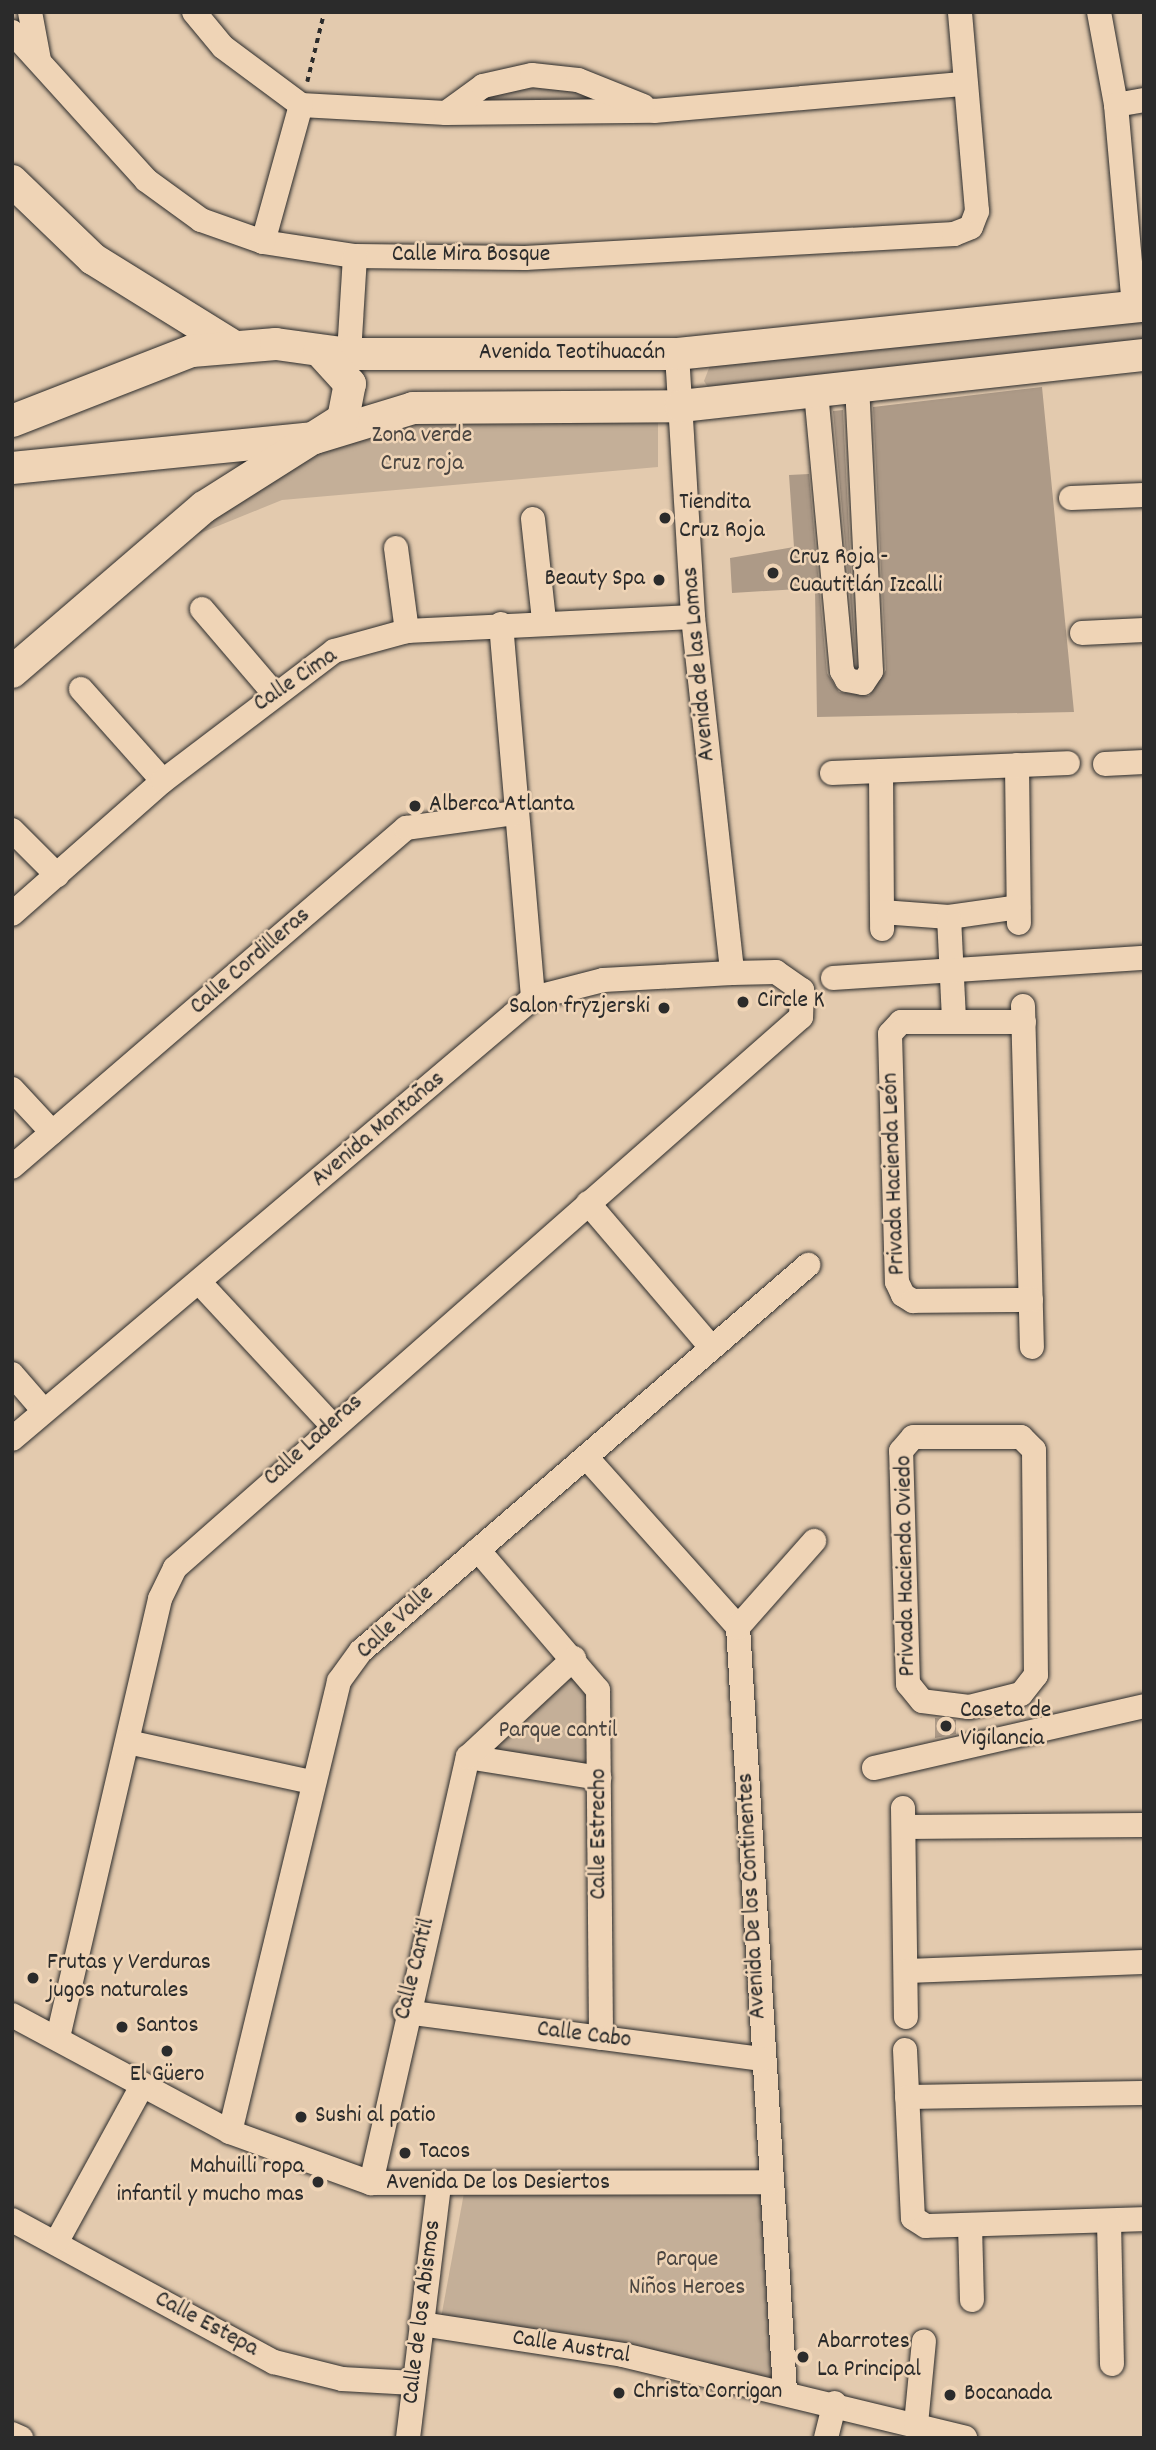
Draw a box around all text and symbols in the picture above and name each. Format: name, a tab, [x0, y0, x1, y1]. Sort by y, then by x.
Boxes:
street label: Calle Mira Bosque	[392, 242, 550, 270]
street label: Avenida Teotihuacán	[479, 340, 665, 368]
park label: Zona verde Cruz roja	[372, 423, 472, 479]
place label: Tiendita Cruz Roja	[679, 490, 765, 546]
marker: Tiendita Cruz Roja	[657, 510, 673, 526]
place label: Cruz Roja - Cuautitlán Izcalli	[789, 545, 942, 601]
marker: Cruz Roja - Cuautitlán Izcalli	[763, 563, 783, 583]
street label: Avenida de las Lomas	[677, 565, 723, 763]
place label: Beauty Spa	[544, 566, 645, 594]
marker: Beauty Spa	[651, 572, 667, 588]
street label: Calle Cima	[249, 643, 343, 719]
place label: Alberca Atlanta	[429, 792, 574, 820]
marker: Alberca Atlanta	[407, 798, 423, 814]
street label: Calle Cordilleras	[185, 902, 317, 1022]
place label: Circle K	[757, 988, 825, 1016]
place label: Salon fryzjerski	[509, 994, 650, 1022]
marker: Circle K	[735, 994, 751, 1010]
marker: Salon fryzjerski	[656, 1000, 672, 1016]
street label: Avenida Montañas	[306, 1066, 452, 1194]
street label: Privada Hacienda León	[877, 1072, 913, 1276]
street label: Calle Laderas	[258, 1389, 370, 1493]
street label: Privada Hacienda Oviedo	[891, 1455, 923, 1677]
street label: Calle Valle	[351, 1580, 441, 1666]
place label: Caseta de Vigilancia	[960, 1698, 1051, 1754]
park label: Parque cantil	[498, 1718, 618, 1746]
marker: Caseta de Vigilancia	[938, 1718, 954, 1734]
street label: Calle Estrecho	[586, 1768, 614, 1900]
street label: Avenida De los Continentes	[732, 1772, 774, 2020]
street label: Calle Cantil	[389, 1915, 443, 2023]
place label: Frutas y Verduras jugos naturales	[47, 1950, 211, 2006]
marker: Frutas y Verduras jugos naturales	[25, 1970, 41, 1986]
place label: Santos	[136, 2013, 199, 2041]
street label: Calle Cabo	[535, 2016, 633, 2056]
marker: Santos	[114, 2019, 130, 2035]
marker: El Güero	[159, 2043, 175, 2059]
place label: El Güero	[130, 2062, 204, 2090]
place label: Sushi al patio	[315, 2103, 436, 2131]
marker: Sushi al patio	[293, 2109, 309, 2125]
place label: Tacos	[419, 2139, 470, 2167]
marker: Tacos	[397, 2145, 413, 2161]
place label: Mahuilli ropa infantil y mucho mas	[117, 2154, 304, 2210]
street label: Avenida De los Desiertos	[386, 2170, 610, 2198]
marker: Mahuilli ropa infantil y mucho mas	[310, 2174, 326, 2190]
street label: Calle de los Abismos	[397, 2218, 449, 2406]
park label: Parque Niños Heroes	[629, 2247, 745, 2303]
street label: Calle Estepa	[149, 2286, 263, 2364]
street label: Calle Austral	[510, 2324, 632, 2372]
place label: Abarrotes La Principal	[817, 2329, 921, 2385]
marker: Abarrotes La Principal	[795, 2349, 811, 2365]
place label: Christa Corrigan	[633, 2379, 782, 2407]
place label: Bocanada	[964, 2381, 1052, 2409]
marker: Christa Corrigan	[611, 2385, 627, 2401]
marker: Bocanada	[942, 2387, 958, 2403]

